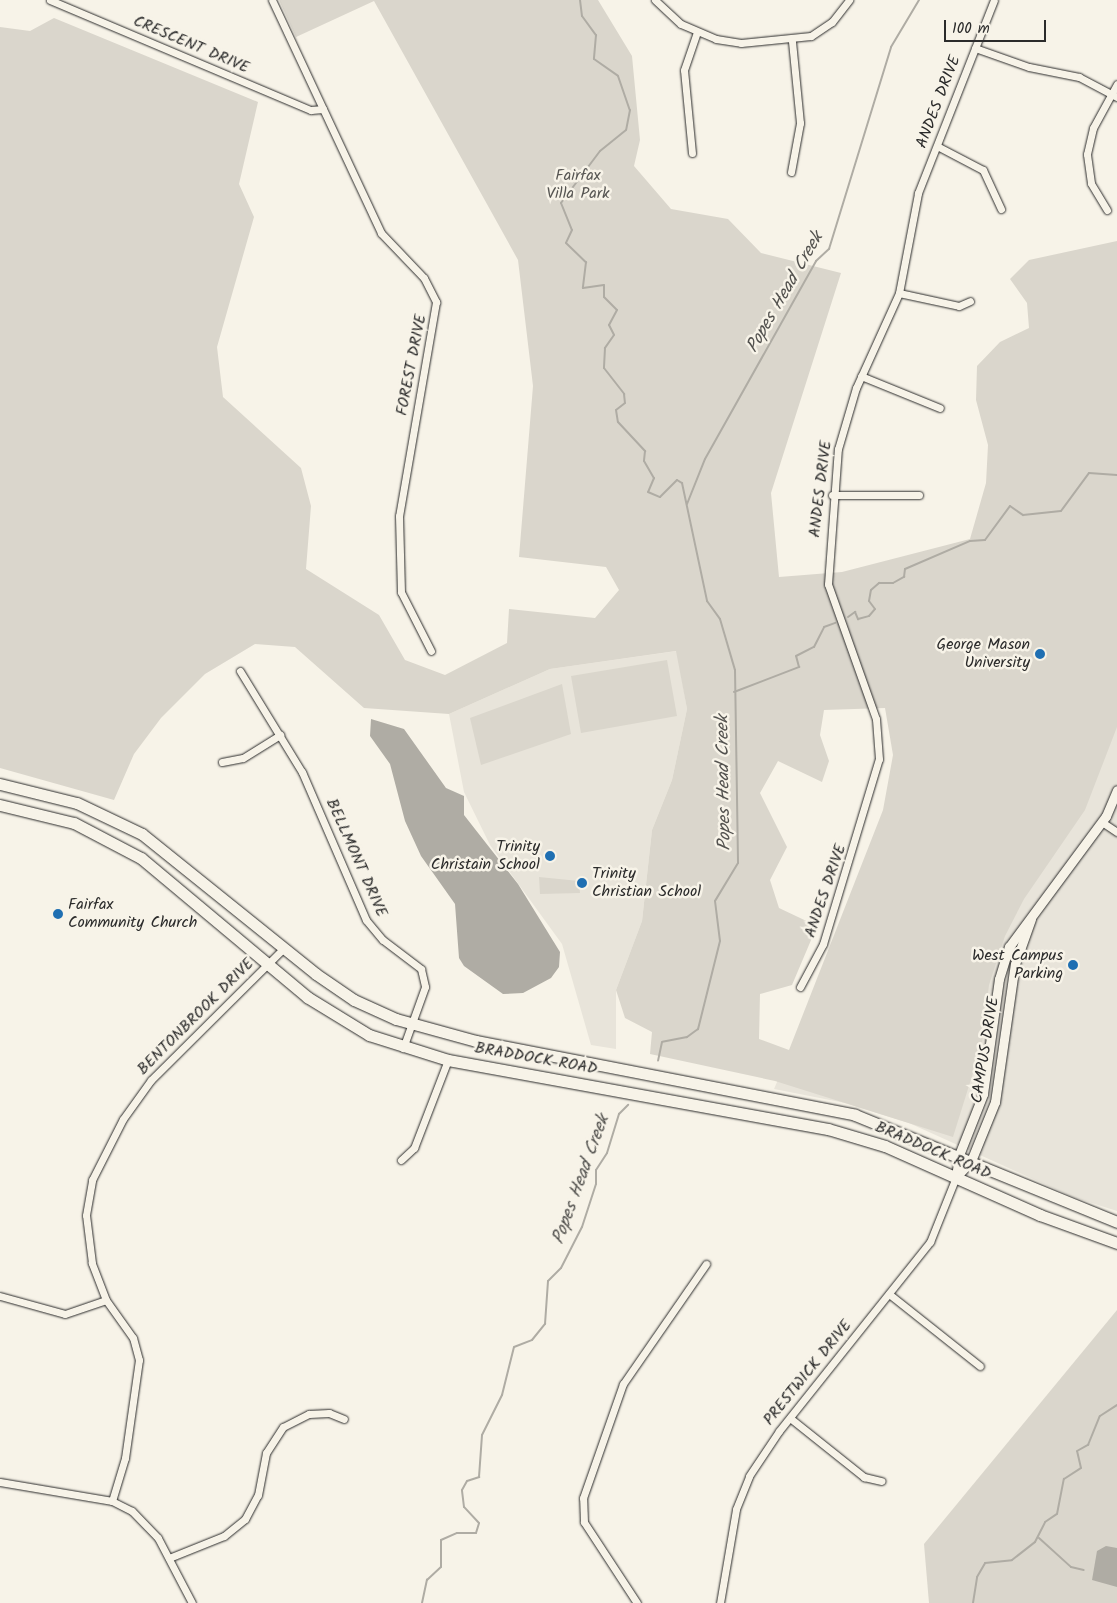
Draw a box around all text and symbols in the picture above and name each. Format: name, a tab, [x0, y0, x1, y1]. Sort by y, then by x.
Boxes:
scale bar	[947, 10, 1050, 42]
street label: CRESCENT DRIVE	[130, 12, 252, 78]
text: 100 m	[952, 17, 990, 41]
street label: ANDES DRIVE	[913, 53, 965, 151]
park label: Fairfax Villa Park	[546, 166, 610, 204]
water label: Popes Head Creek	[743, 229, 829, 357]
street label: FOREST DRIVE	[393, 313, 431, 417]
street label: ANDES DRIVE	[806, 439, 836, 539]
place label: George Mason University	[937, 635, 1030, 673]
marker: George Mason University	[1034, 648, 1046, 660]
water label: Popes Head Creek	[713, 715, 737, 851]
street label: BELLMONT DRIVE	[321, 796, 391, 920]
place label: Trinity Christain School	[431, 837, 540, 875]
street label: ANDES DRIVE	[801, 842, 851, 940]
marker: Trinity Christain School	[544, 850, 556, 862]
place label: Trinity Christian School	[592, 864, 701, 902]
marker: Trinity Christian School	[576, 877, 588, 889]
place label: Fairfax Community Church	[68, 895, 197, 933]
marker: Fairfax Community Church	[52, 908, 64, 920]
place label: West Campus Parking	[972, 946, 1063, 984]
street label: BENTONBROOK DRIVE	[134, 955, 258, 1079]
marker: West Campus Parking	[1067, 959, 1079, 971]
street label: CAMPUS DRIVE	[968, 995, 1004, 1105]
street label: BRADDOCK ROAD	[473, 1039, 599, 1079]
water label: Popes Head Creek	[549, 1113, 615, 1247]
street label: BRADDOCK ROAD	[872, 1118, 994, 1184]
street label: PRESTWICK DRIVE	[760, 1316, 856, 1430]

